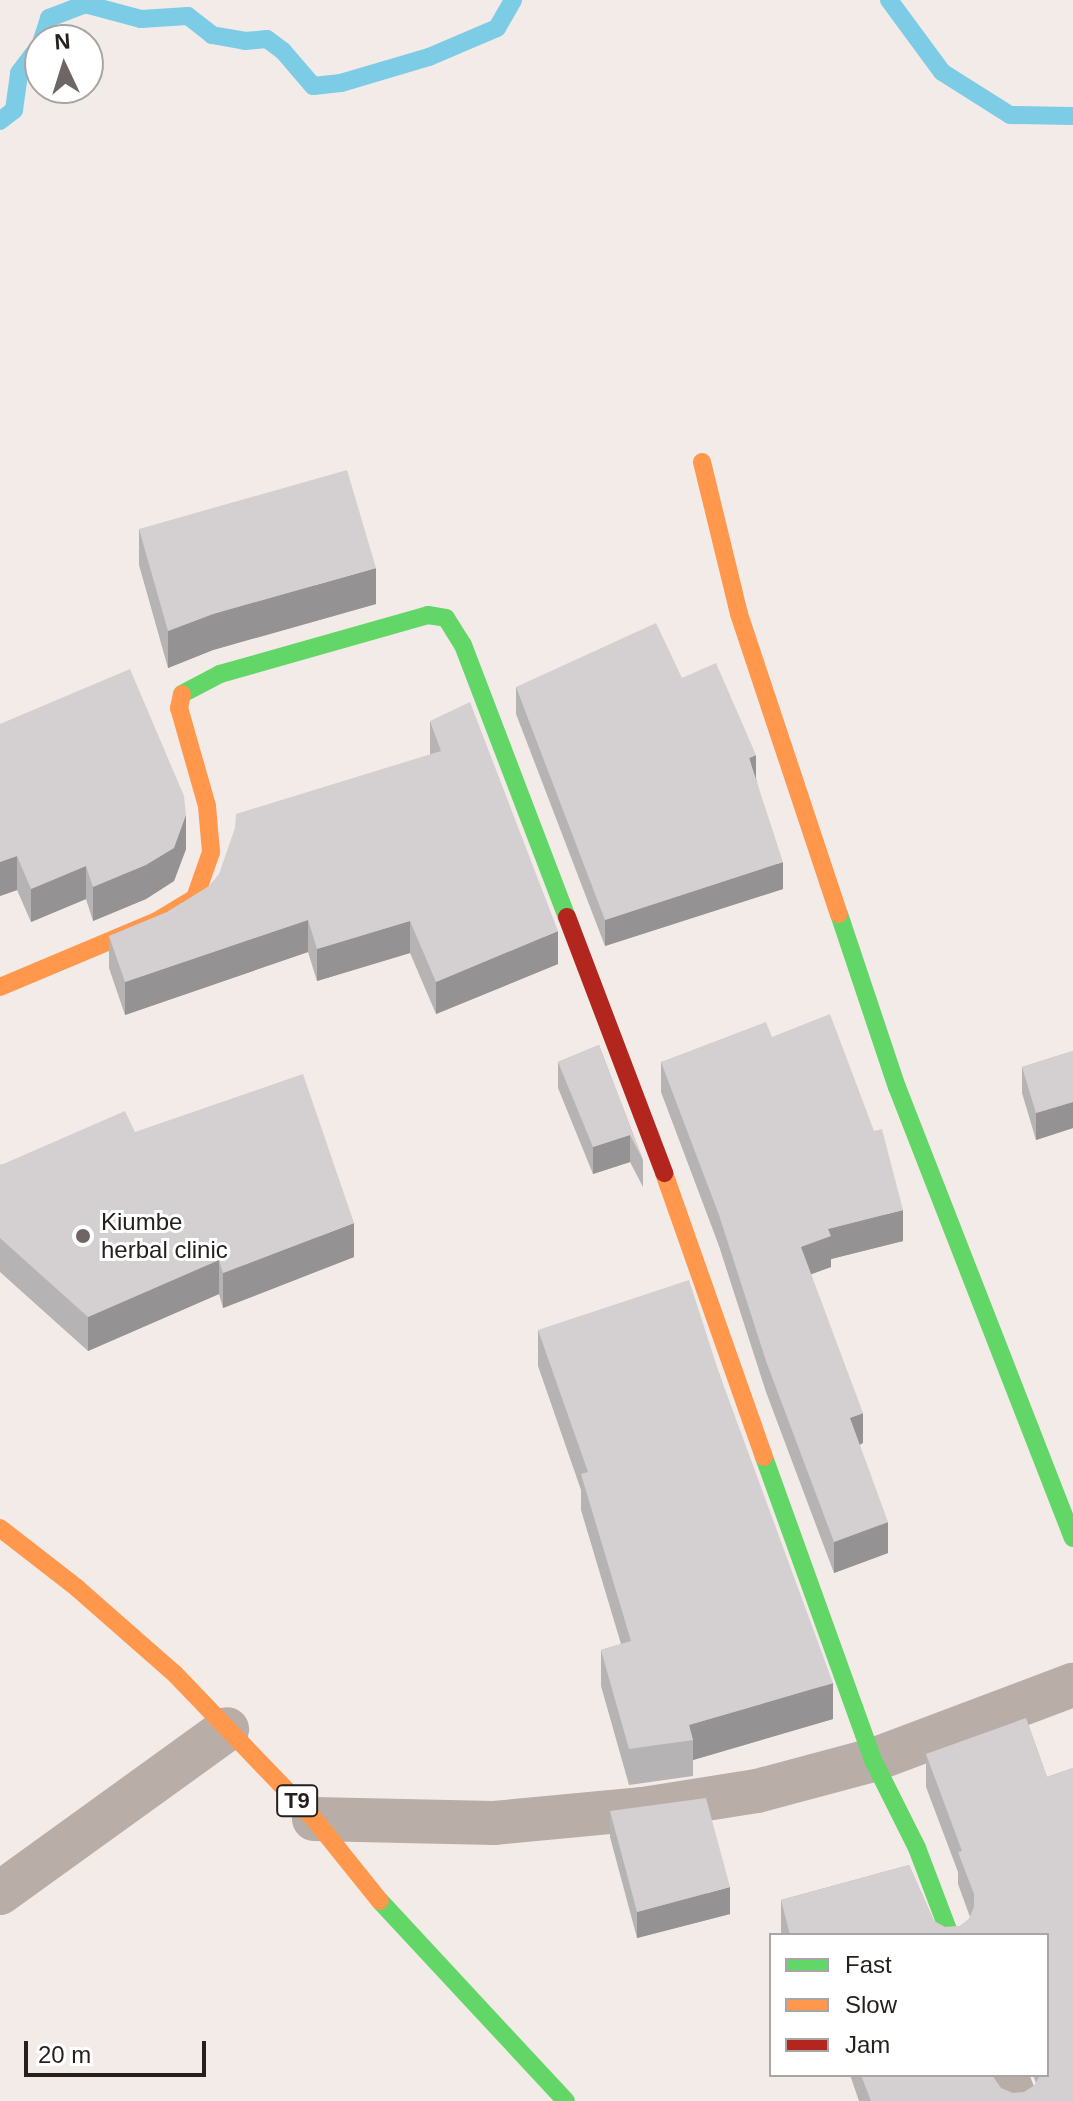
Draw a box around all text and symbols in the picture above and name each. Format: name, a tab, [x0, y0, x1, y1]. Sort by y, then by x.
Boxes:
north arrow	[24, 24, 104, 104]
text: N	[54, 29, 71, 55]
place label: Kiumbe herbal clinic	[101, 1208, 228, 1264]
marker: Kiumbe herbal clinic	[72, 1225, 94, 1247]
road number: T9	[275, 1783, 319, 1819]
legend	[769, 1933, 1049, 2077]
text: Fast	[845, 1951, 892, 1978]
text: Slow	[845, 1991, 897, 2018]
scale bar	[28, 2025, 210, 2075]
text: Jam	[845, 2031, 890, 2058]
text: 20 m	[38, 2041, 91, 2068]

